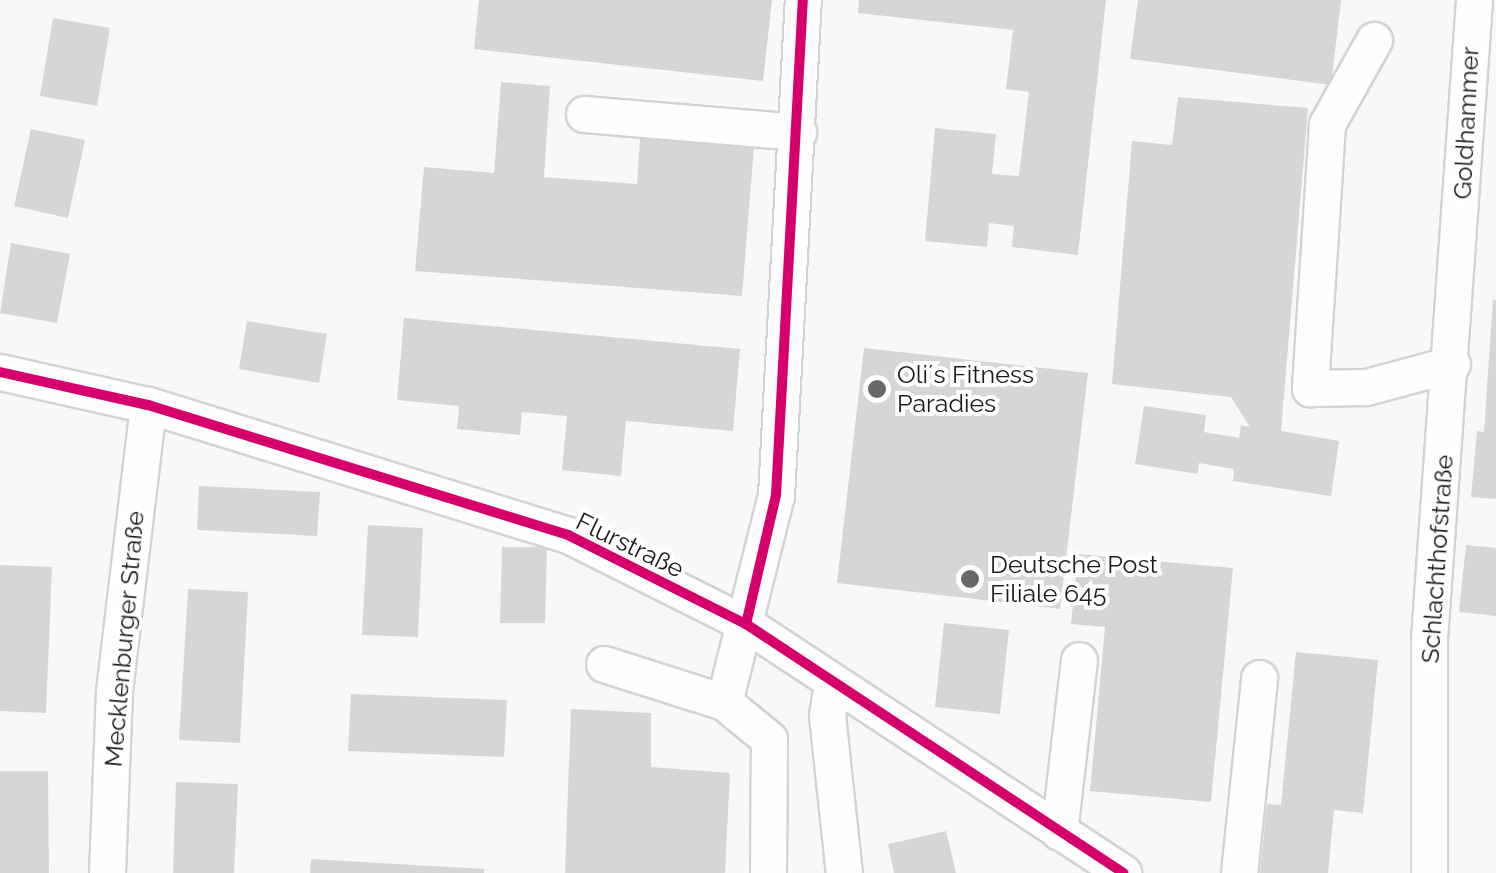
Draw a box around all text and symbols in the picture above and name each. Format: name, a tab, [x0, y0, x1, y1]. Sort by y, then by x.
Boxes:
street label: Goldhammer	[1447, 46, 1485, 200]
place label: Oli´s Fitness Paradies	[897, 360, 1034, 419]
marker: Oli´s Fitness Paradies	[866, 378, 888, 400]
street label: Schlachthofstraße	[1415, 454, 1459, 664]
street label: Flurstraße	[571, 506, 689, 584]
street label: Mecklenburger Straße	[98, 509, 150, 769]
place label: Deutsche Post Filiale 645	[990, 550, 1158, 609]
marker: Deutsche Post Filiale 645	[959, 568, 981, 590]

